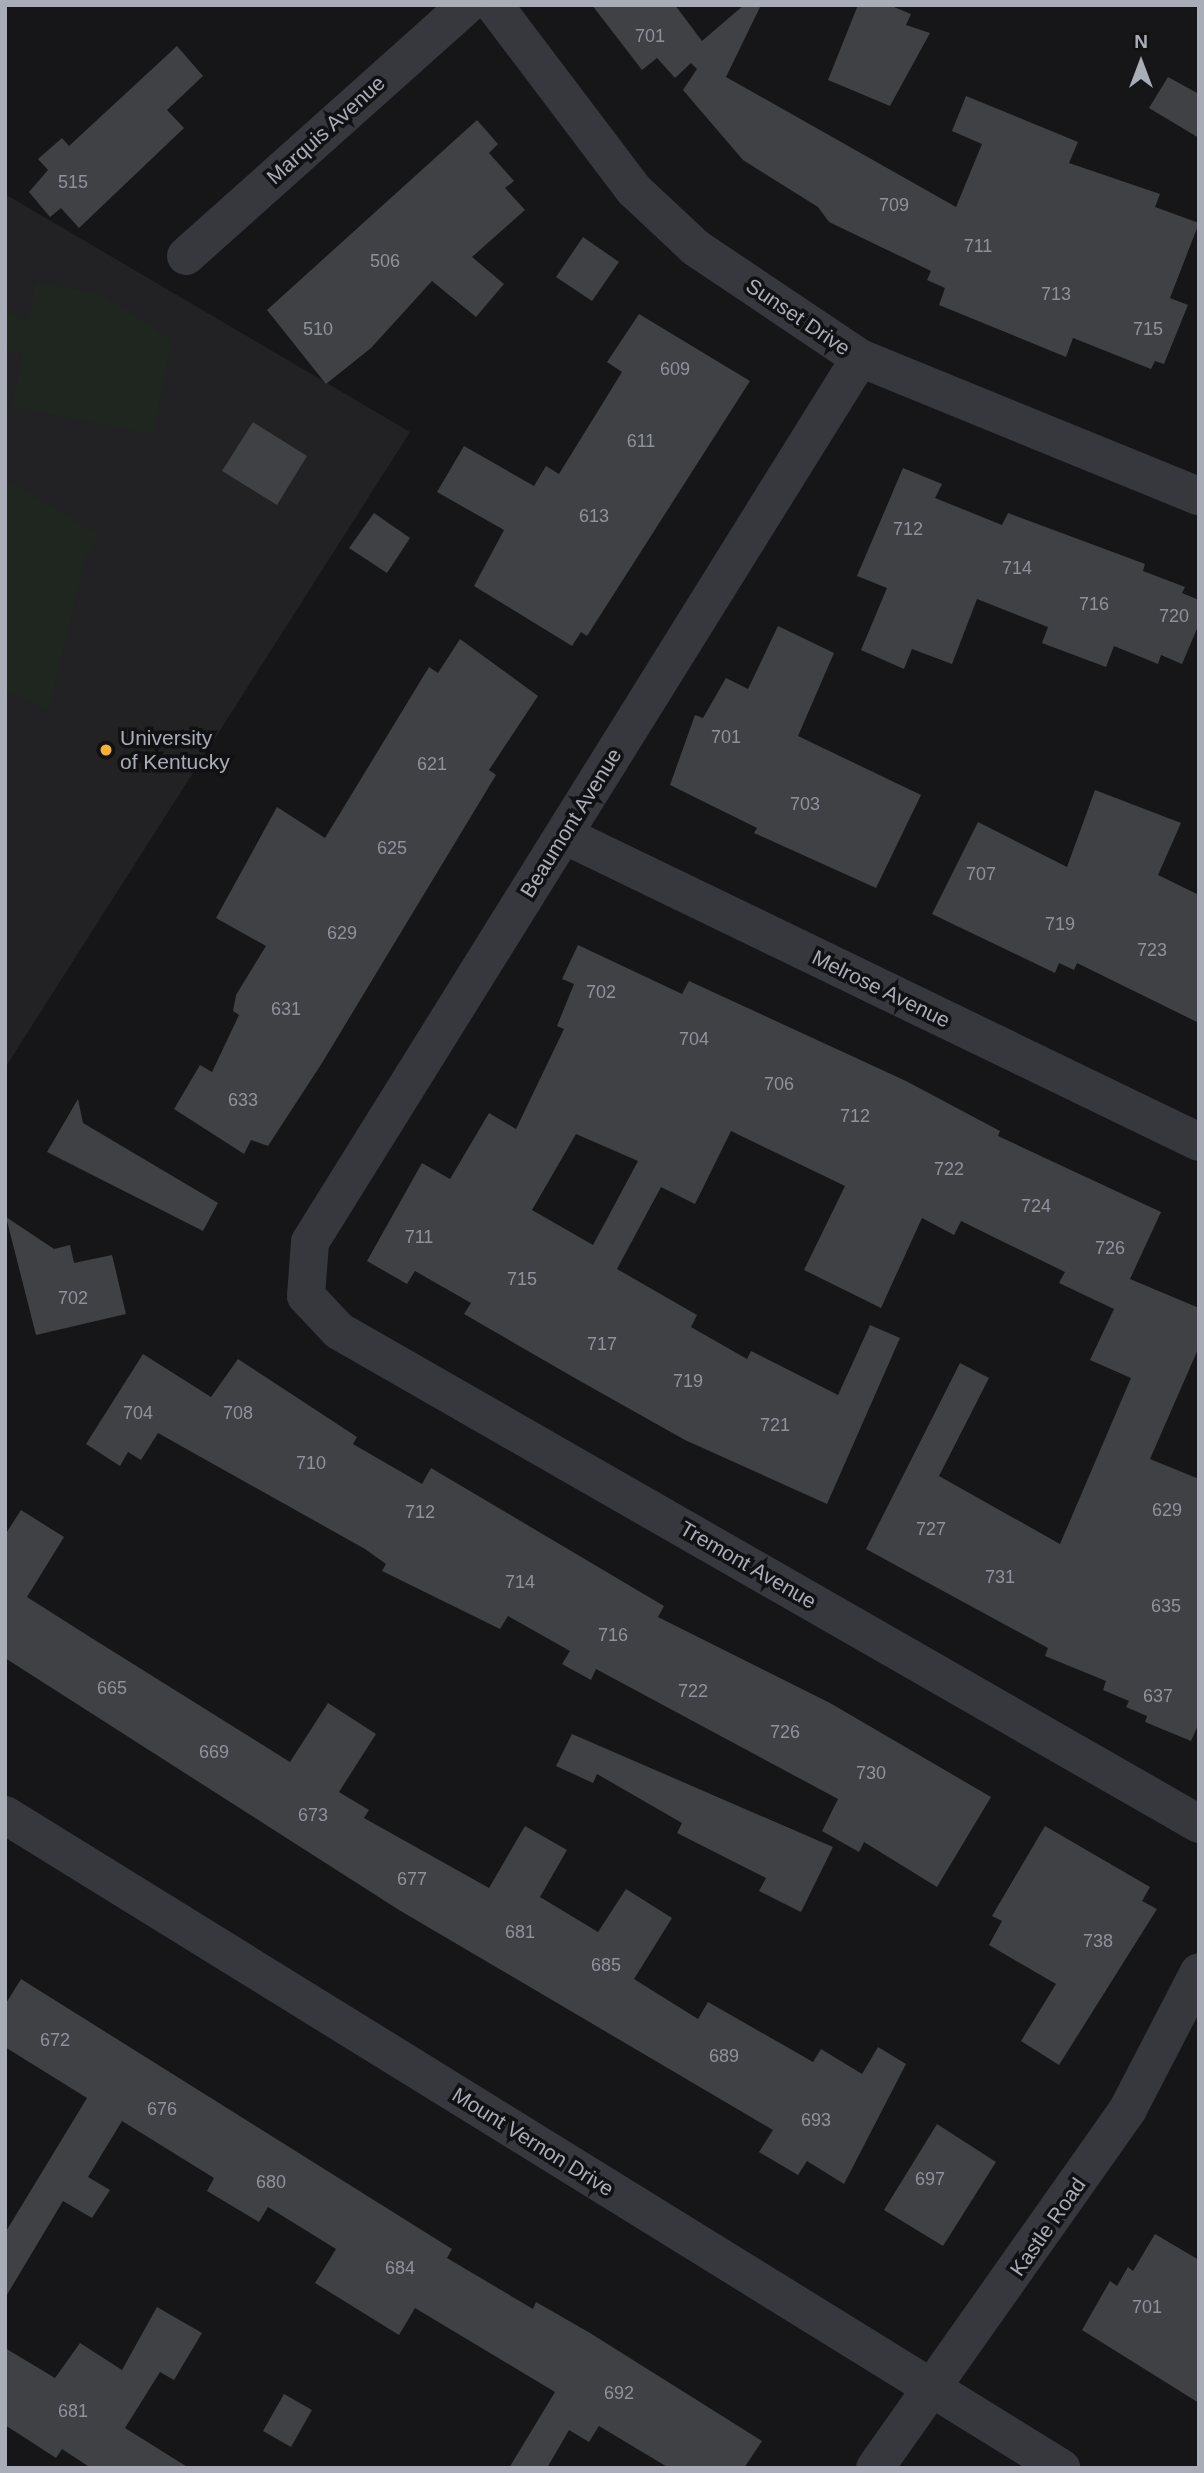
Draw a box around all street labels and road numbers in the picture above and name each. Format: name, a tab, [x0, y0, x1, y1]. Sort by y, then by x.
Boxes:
street label: Marquis Avenue	[261, 70, 391, 190]
street label: Sunset Drive	[741, 273, 855, 361]
street label: Beaumont Avenue	[515, 743, 627, 903]
street label: Melrose Avenue	[807, 944, 955, 1034]
street label: Tremont Avenue	[675, 1516, 821, 1614]
street label: Mount Vernon Drive	[448, 2082, 618, 2202]
street label: Kastle Road	[1005, 2173, 1091, 2281]

